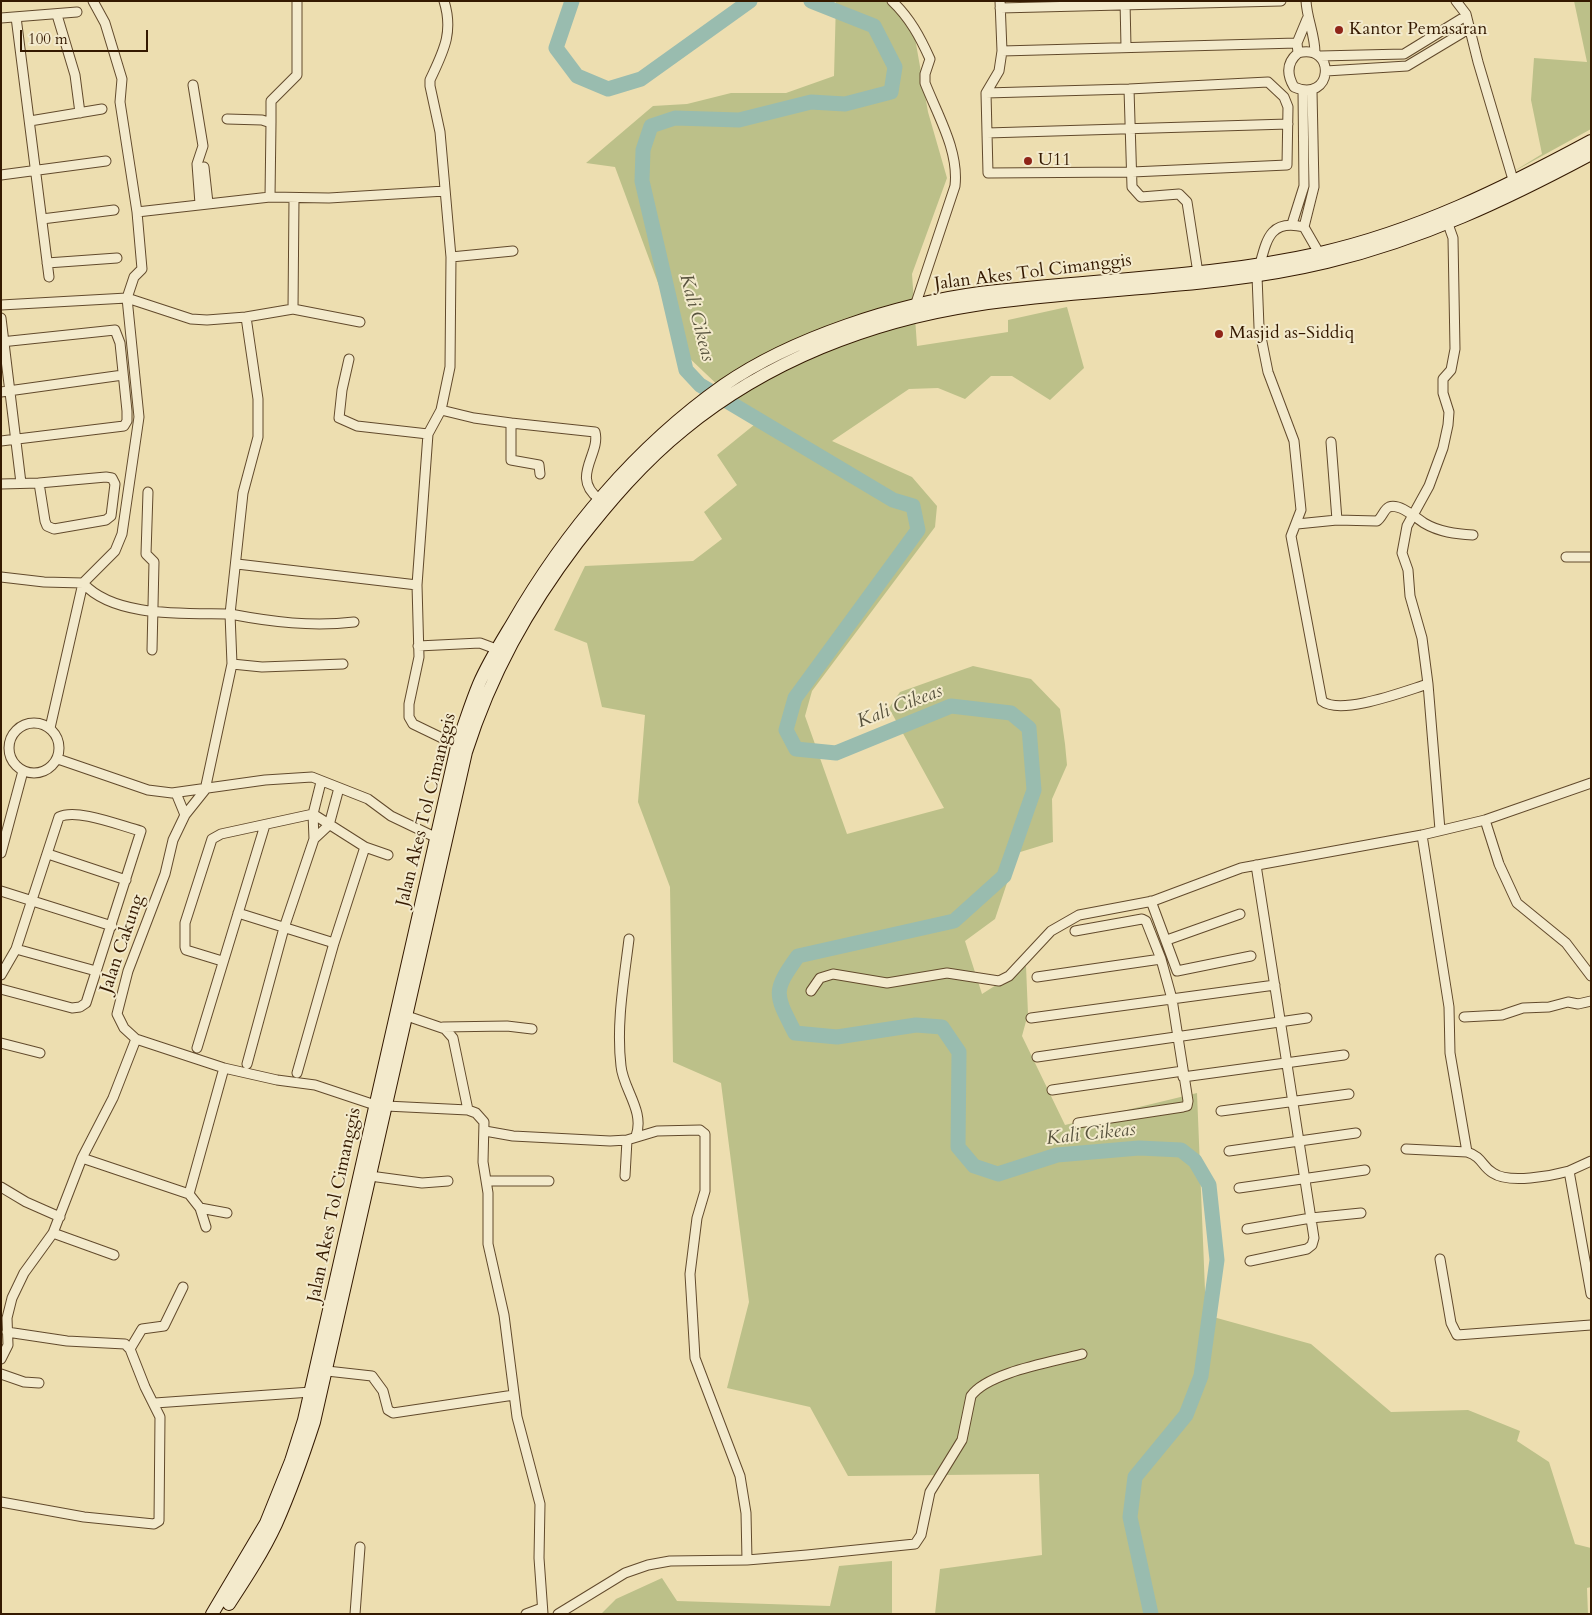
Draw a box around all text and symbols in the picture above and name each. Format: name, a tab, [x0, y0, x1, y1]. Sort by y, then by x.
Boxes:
place label: Kantor Pemasaran	[1349, 19, 1487, 41]
scale bar	[22, 20, 150, 52]
marker: Kantor Pemasaran	[1333, 24, 1345, 36]
text: 100 m	[28, 29, 68, 49]
place label: U11	[1038, 150, 1071, 172]
marker: U11	[1022, 155, 1034, 167]
street label: Jalan Akes Tol Cimanggis	[933, 250, 1133, 296]
water label: Kali Cikeas	[673, 272, 719, 364]
place label: Masjid as-Siddiq	[1229, 323, 1354, 345]
marker: Masjid as-Siddiq	[1213, 328, 1225, 340]
water label: Kali Cikeas	[854, 680, 946, 734]
street label: Jalan Akes Tol Cimanggis	[393, 711, 461, 909]
street label: Jalan Cakung	[96, 892, 150, 996]
street label: Jalan Akes Tol Cimanggis	[304, 1106, 366, 1304]
water label: Kali Cikeas	[1045, 1119, 1137, 1151]

